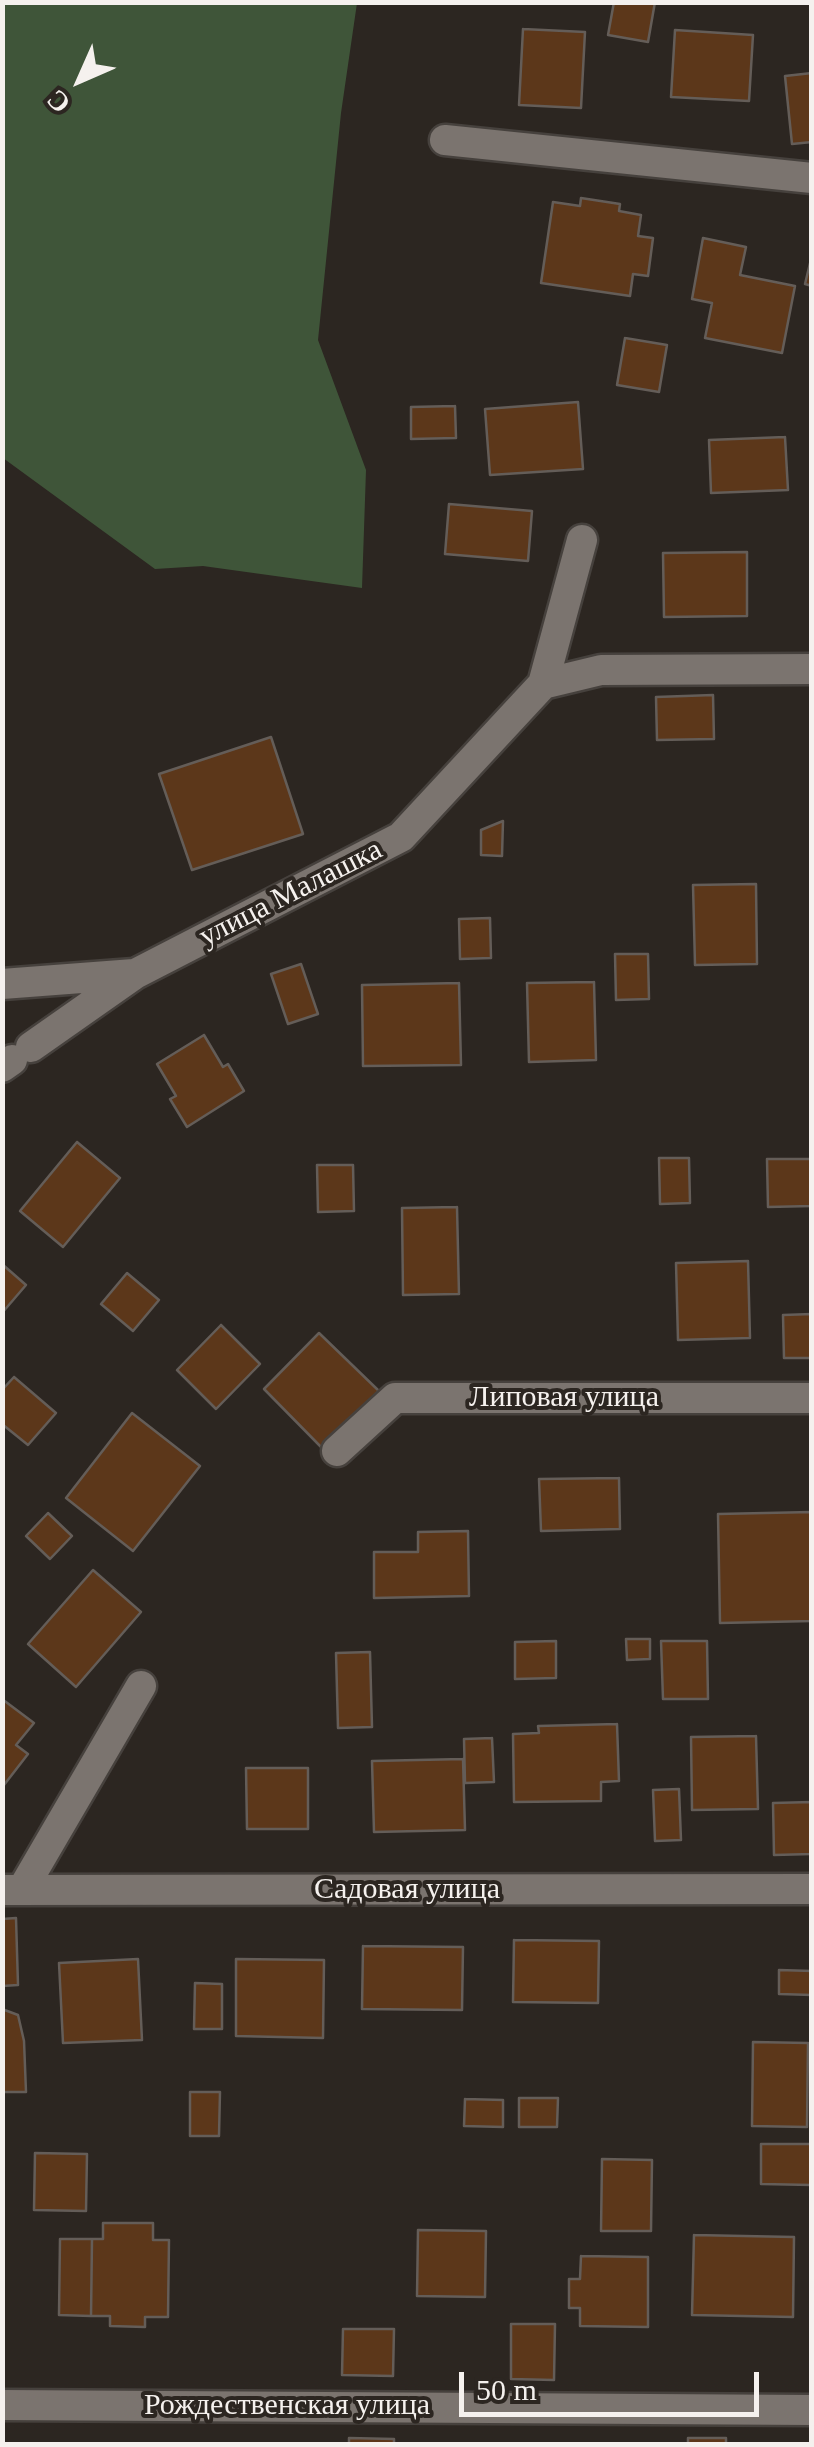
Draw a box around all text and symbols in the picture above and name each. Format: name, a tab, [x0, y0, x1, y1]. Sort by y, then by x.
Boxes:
north arrow	[30, 30, 130, 130]
text: С	[40, 83, 77, 120]
street label: улица Малашка	[193, 832, 389, 956]
street label: Липовая улица	[469, 1380, 659, 1416]
street label: Садовая улица	[314, 1872, 500, 1908]
scale bar	[464, 2352, 764, 2414]
text: 50 m	[476, 2373, 537, 2406]
street label: Рождественская улица	[144, 2388, 430, 2424]

